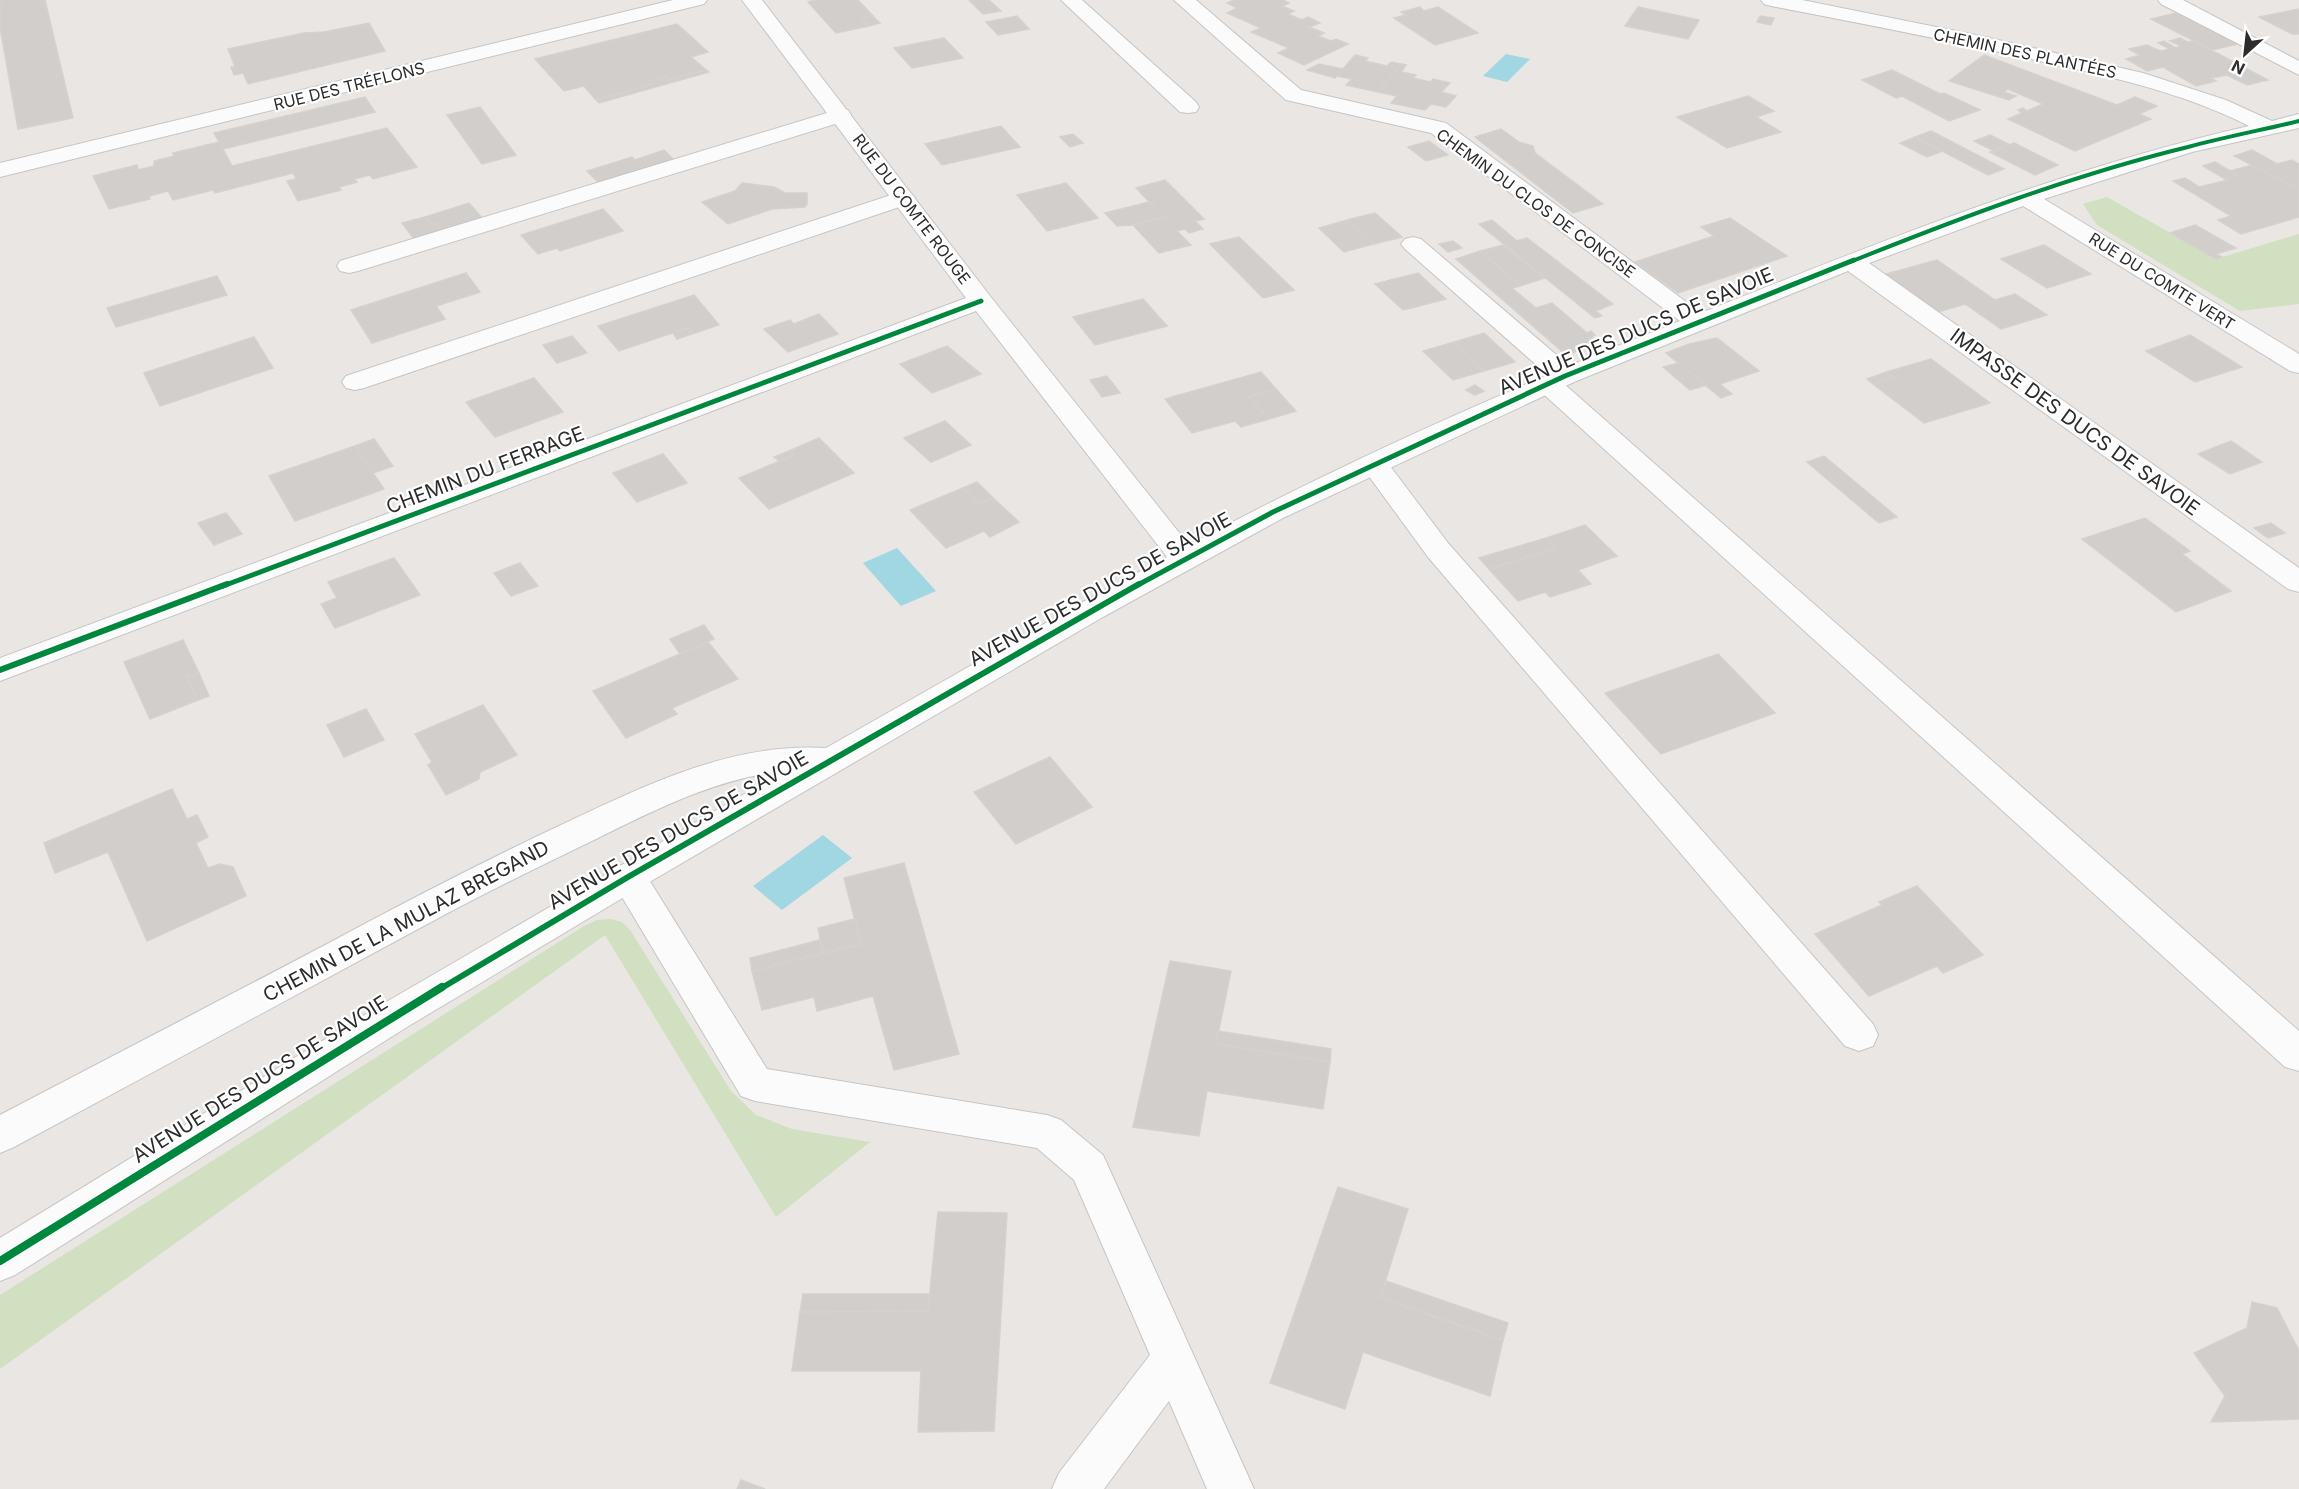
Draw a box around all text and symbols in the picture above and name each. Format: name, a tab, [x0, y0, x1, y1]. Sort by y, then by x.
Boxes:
street label: CHEMIN DES PLANTÉES	[1932, 24, 2118, 82]
north arrow	[2215, 24, 2275, 84]
text: N	[2228, 56, 2248, 79]
street label: RUE DES TRÉFLONS	[271, 58, 427, 114]
street label: CHEMIN DU CLOS DE CONCISE	[1433, 124, 1639, 282]
street label: RUE DU COMTE ROUGE	[849, 130, 975, 288]
street label: RUE DU COMTE VERT	[2085, 228, 2239, 334]
street label: AVENUE DES DUCS DE SAVOIE	[1495, 262, 1777, 400]
street label: IMPASSE DES DUCS DE SAVOIE	[1946, 323, 2204, 521]
street label: CHEMIN DU FERRAGE	[383, 421, 587, 519]
street label: AVENUE DES DUCS DE SAVOIE	[965, 507, 1235, 671]
street label: AVENUE DES DUCS DE SAVOIE	[544, 746, 812, 914]
street label: CHEMIN DE LA MULAZ BREGAND	[259, 835, 553, 1007]
street label: AVENUE DES DUCS DE SAVOIE	[128, 990, 392, 1168]

